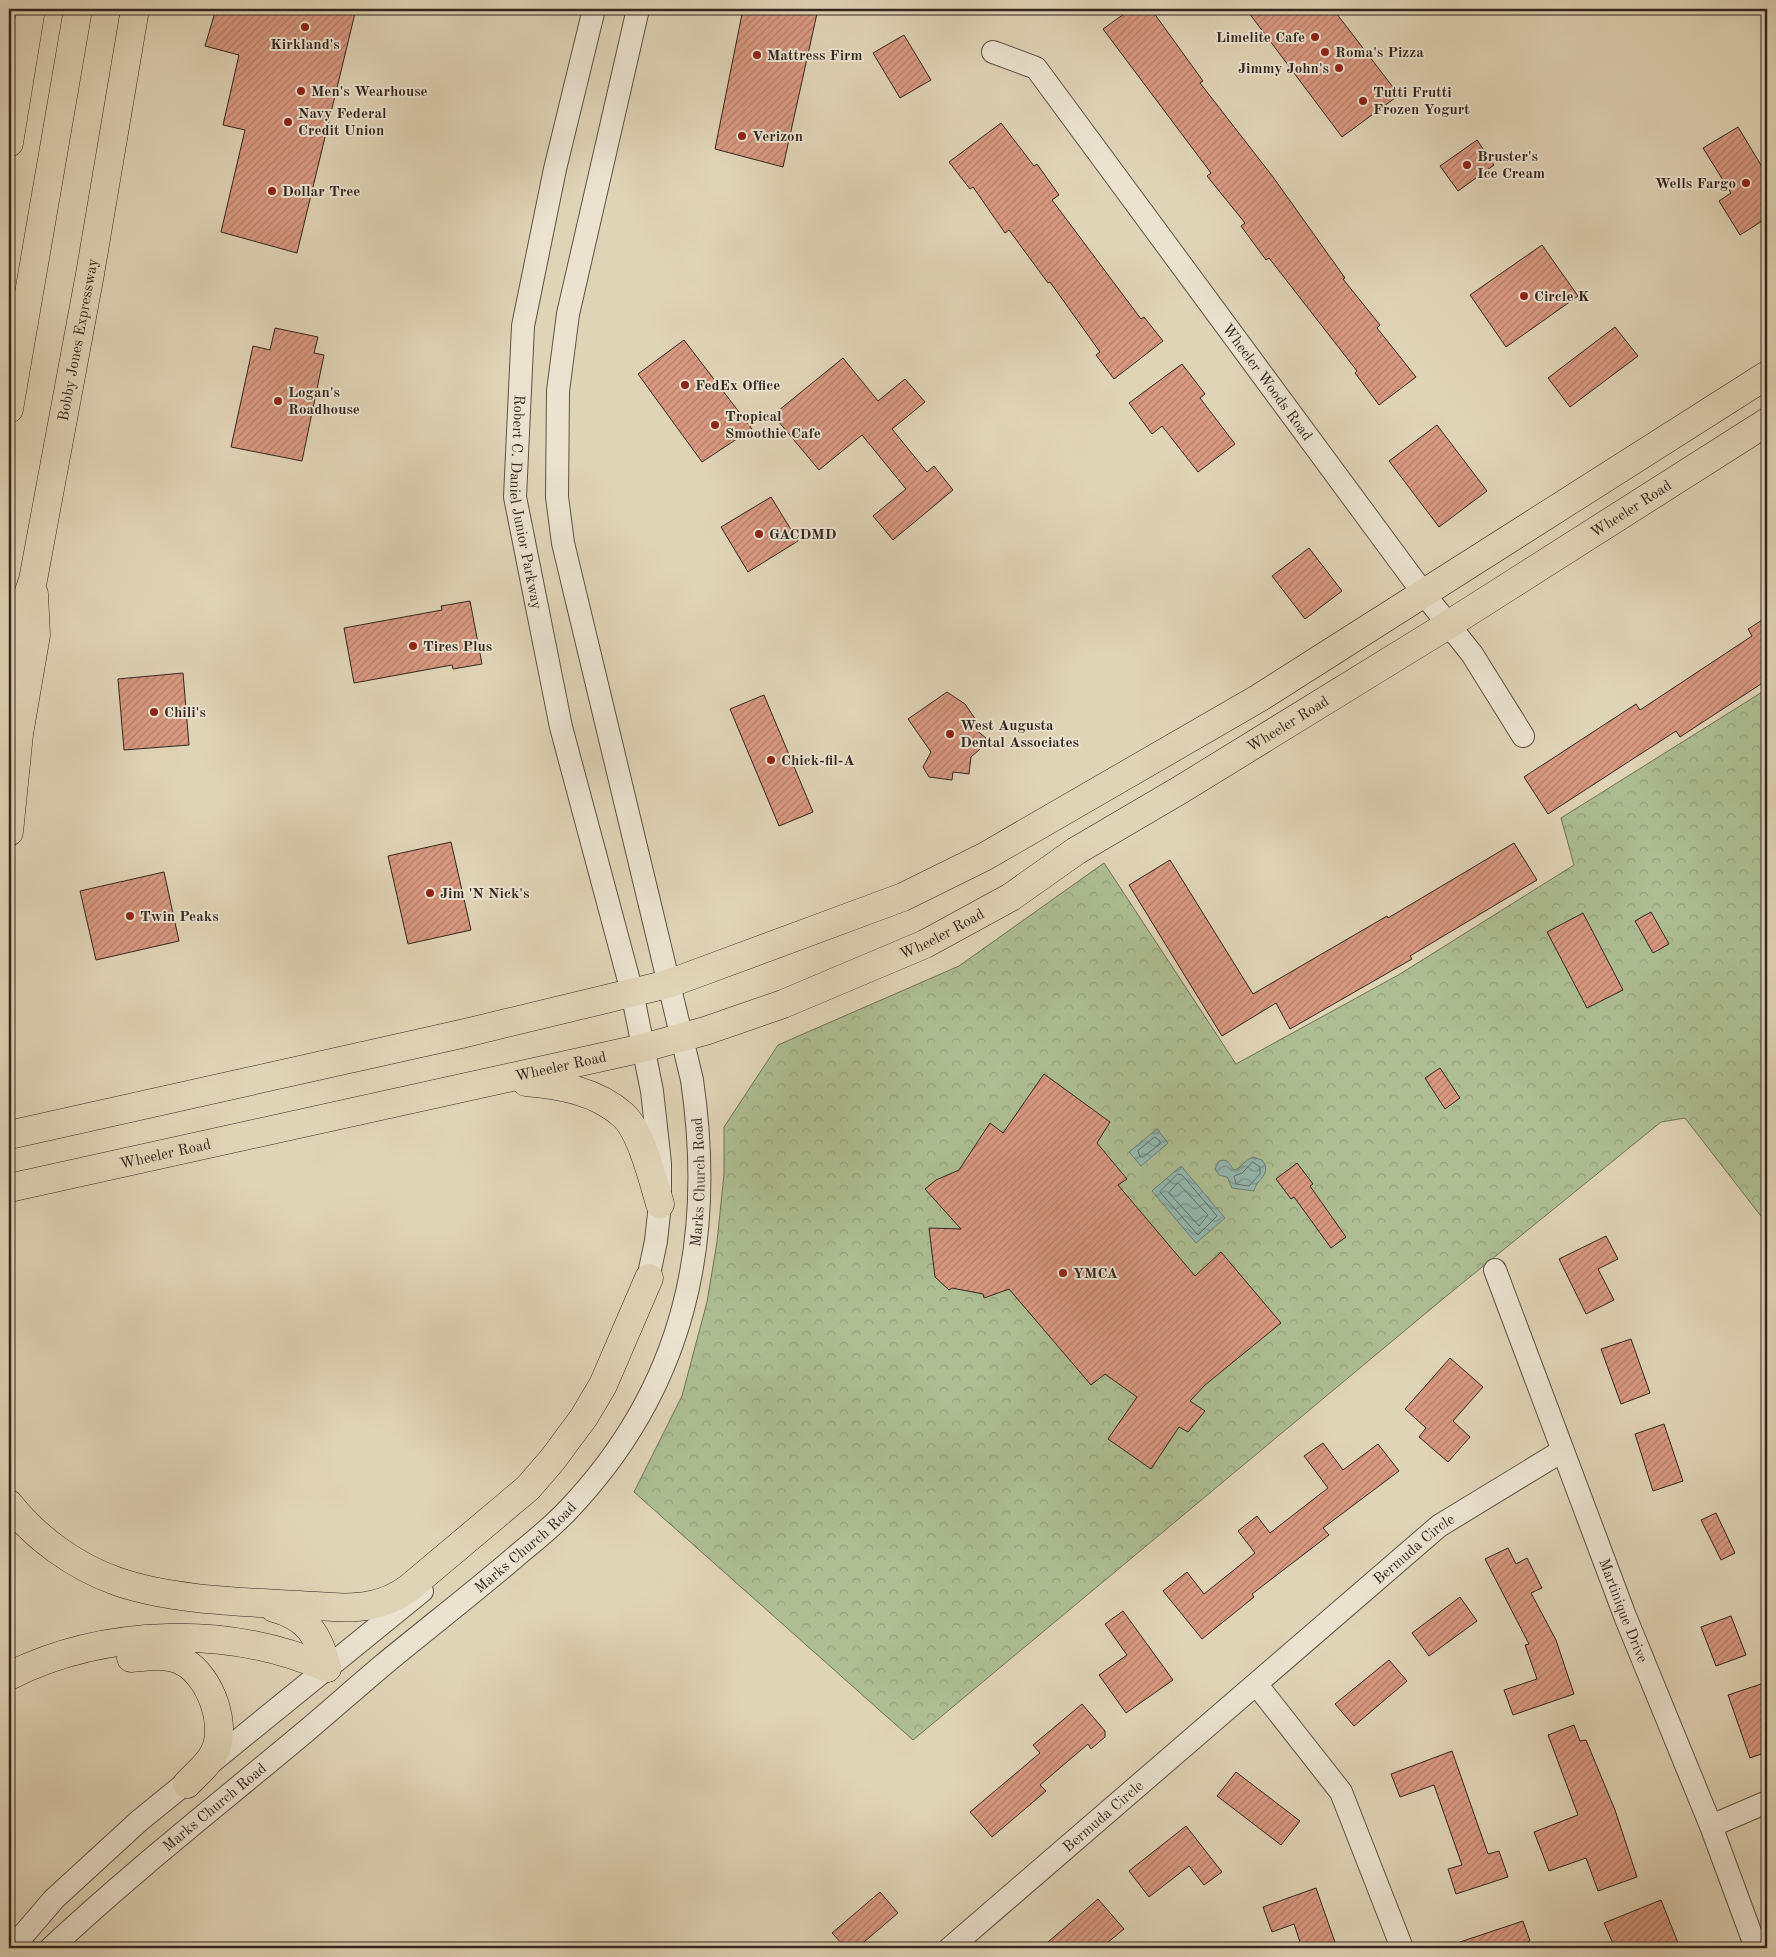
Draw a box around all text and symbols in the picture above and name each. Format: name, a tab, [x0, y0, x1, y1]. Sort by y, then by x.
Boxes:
marker: Kirkland's	[299, 21, 311, 33]
place label: Limelite Cafe	[1216, 31, 1305, 46]
marker: Limelite Cafe	[1309, 31, 1321, 43]
place label: Kirkland's	[270, 38, 340, 53]
marker: Roma's Pizza	[1319, 46, 1331, 58]
place label: Roma's Pizza	[1335, 46, 1424, 61]
marker: Mattress Firm	[751, 49, 763, 61]
place label: Mattress Firm	[767, 49, 863, 64]
place label: Jimmy John's	[1238, 62, 1329, 77]
marker: Jimmy John's	[1333, 62, 1345, 74]
marker: Men's Wearhouse	[295, 85, 307, 97]
place label: Men's Wearhouse	[311, 85, 428, 100]
place label: Tutti Frutti Frozen Yogurt	[1373, 86, 1470, 118]
marker: Tutti Frutti Frozen Yogurt	[1357, 95, 1369, 107]
place label: Navy Federal Credit Union	[298, 107, 387, 139]
marker: Navy Federal Credit Union	[282, 116, 294, 128]
marker: Verizon	[736, 130, 748, 142]
place label: Verizon	[752, 130, 803, 145]
place label: Bruster's Ice Cream	[1477, 150, 1545, 182]
marker: Bruster's Ice Cream	[1461, 159, 1473, 171]
place label: Wells Fargo	[1655, 177, 1736, 192]
marker: Wells Fargo	[1740, 177, 1752, 189]
marker: Dollar Tree	[266, 185, 278, 197]
place label: Dollar Tree	[282, 185, 360, 200]
street label: Bobby Jones Expressway	[57, 257, 102, 422]
marker: Circle K	[1518, 290, 1530, 302]
place label: Circle K	[1534, 290, 1590, 305]
street label: Wheeler Woods Road	[1219, 322, 1314, 444]
marker: FedEx Office	[679, 379, 691, 391]
place label: FedEx Office	[695, 379, 780, 394]
place label: Logan's Roadhouse	[288, 386, 360, 418]
street label: Robert C. Daniel Junior Parkway	[506, 394, 543, 611]
marker: Logan's Roadhouse	[272, 395, 284, 407]
place label: Tropical Smoothie Cafe	[725, 410, 821, 442]
marker: Tropical Smoothie Cafe	[709, 419, 721, 431]
street label: Wheeler Road	[1589, 479, 1675, 541]
marker: GACDMD	[753, 528, 765, 540]
place label: GACDMD	[769, 528, 837, 543]
marker: Tires Plus	[407, 640, 419, 652]
place label: Tires Plus	[423, 640, 492, 655]
street label: Wheeler Road	[1245, 694, 1332, 756]
marker: Chili's	[148, 706, 160, 718]
place label: Chili's	[164, 706, 206, 721]
place label: West Augusta Dental Associates	[960, 719, 1079, 751]
marker: West Augusta Dental Associates	[944, 728, 956, 740]
marker: Chick-fil-A	[765, 754, 777, 766]
place label: Chick-fil-A	[781, 754, 855, 769]
marker: Jim 'N Nick's	[424, 887, 436, 899]
place label: Jim 'N Nick's	[440, 887, 529, 902]
street label: Wheeler Road	[898, 907, 987, 963]
marker: Twin Peaks	[124, 910, 136, 922]
place label: Twin Peaks	[140, 910, 219, 925]
street label: Wheeler Road	[514, 1050, 608, 1085]
street label: Marks Church Road	[689, 1117, 708, 1248]
street label: Wheeler Road	[119, 1138, 213, 1172]
marker: YMCA	[1057, 1267, 1069, 1279]
place label: YMCA	[1073, 1267, 1118, 1282]
street label: Marks Church Road	[472, 1500, 580, 1596]
street label: Bermuda Circle	[1371, 1512, 1458, 1588]
street label: Martinique Drive	[1595, 1557, 1649, 1665]
street label: Marks Church Road	[161, 1761, 270, 1855]
street label: Bermuda Circle	[1061, 1779, 1147, 1856]

